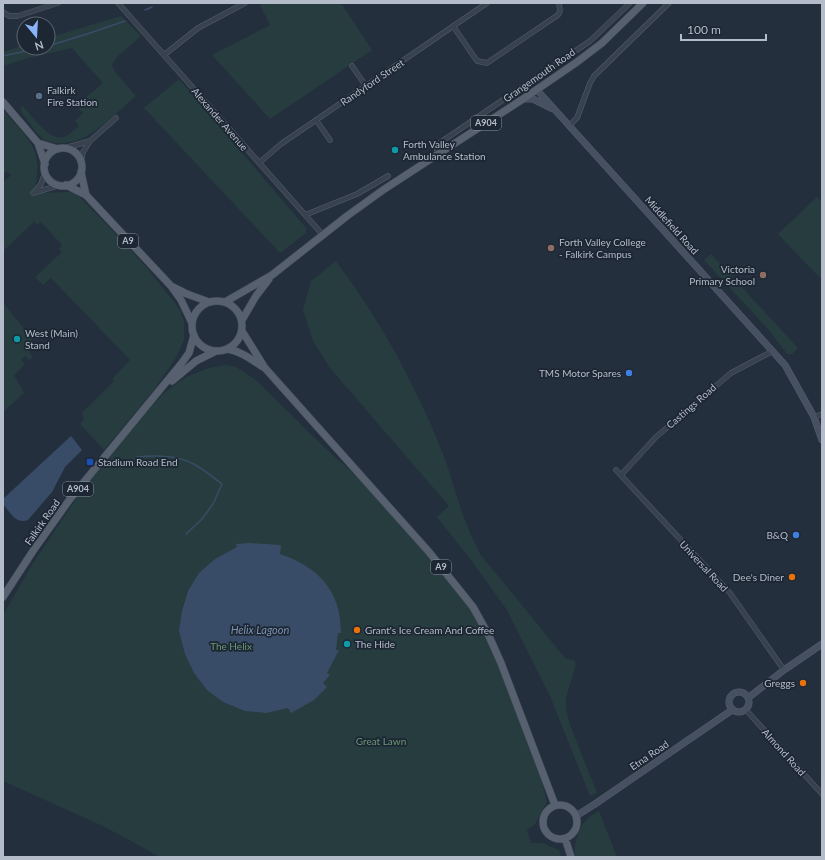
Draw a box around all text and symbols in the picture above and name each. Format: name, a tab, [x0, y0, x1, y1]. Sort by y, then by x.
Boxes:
north arrow	[16, 16, 56, 56]
scale bar	[681, 16, 766, 42]
text: 100 m	[687, 22, 721, 37]
text: N	[33, 38, 45, 53]
street label: Grangemouth Road	[501, 46, 577, 104]
street label: Randyford Street	[338, 56, 407, 108]
place label: Falkirk Fire Station	[47, 84, 97, 108]
street label: Alexander Avenue	[189, 85, 251, 153]
marker: Falkirk Fire Station	[34, 91, 44, 101]
road number: A904	[471, 116, 501, 130]
place label: Forth Valley Ambulance Station	[403, 138, 486, 162]
marker: Forth Valley Ambulance Station	[390, 145, 400, 155]
street label: Middlefield Road	[643, 193, 701, 257]
road number: A9	[118, 234, 138, 248]
place label: Forth Valley College - Falkirk Campus	[559, 236, 646, 260]
marker: Forth Valley College - Falkirk Campus	[546, 243, 556, 253]
place label: Victoria Primary School	[689, 263, 755, 287]
marker: Victoria Primary School	[758, 270, 768, 280]
place label: West (Main) Stand	[25, 327, 78, 351]
marker: West (Main) Stand	[12, 334, 22, 344]
place label: TMS Motor Spares	[539, 367, 621, 379]
marker: TMS Motor Spares	[624, 368, 634, 378]
street label: Castings Road	[664, 381, 718, 431]
place label: Stadium Road End	[98, 456, 178, 468]
marker: Stadium Road End	[85, 457, 95, 467]
road number: A904	[63, 482, 93, 496]
street label: Falkirk Road	[22, 497, 62, 547]
place label: B&Q	[766, 529, 788, 541]
marker: B&Q	[791, 530, 801, 540]
street label: Universal Road	[677, 538, 731, 594]
road number: A9	[431, 560, 451, 574]
place label: Dee's Diner	[733, 571, 784, 583]
marker: Dee's Diner	[787, 572, 797, 582]
water label: Helix Lagoon	[231, 623, 290, 636]
place label: Grant's Ice Cream And Coffee	[365, 624, 494, 636]
marker: Grant's Ice Cream And Coffee	[352, 625, 362, 635]
place label: The Hide	[355, 638, 395, 650]
marker: The Hide	[342, 639, 352, 649]
park label: The Helix	[210, 640, 252, 652]
place label: Greggs	[764, 677, 795, 689]
marker: Greggs	[798, 678, 808, 688]
street label: Almond Road	[760, 726, 808, 778]
park label: Great Lawn	[356, 735, 406, 747]
street label: Etna Road	[627, 738, 671, 772]

